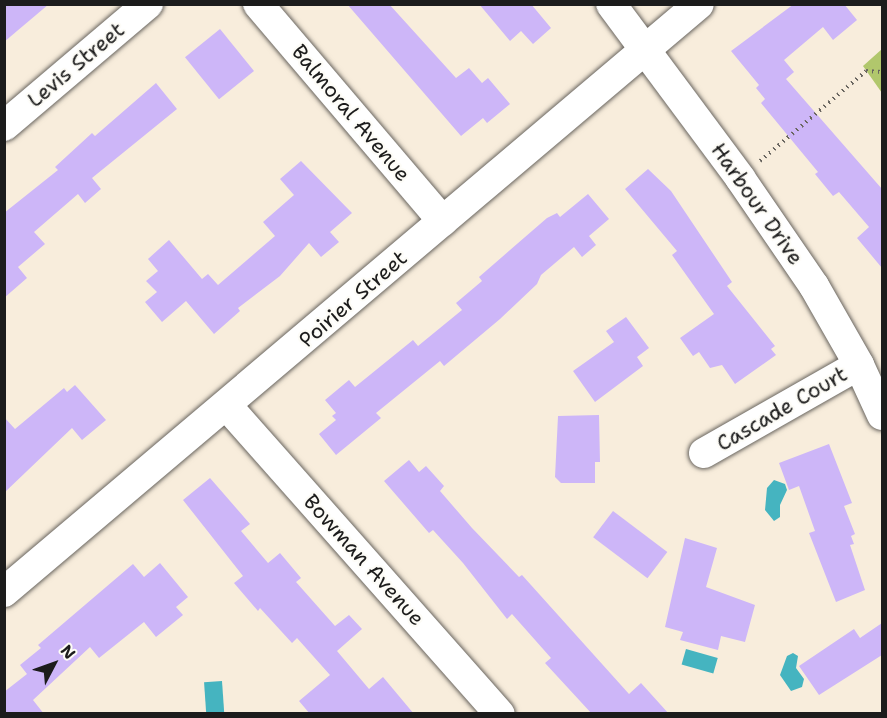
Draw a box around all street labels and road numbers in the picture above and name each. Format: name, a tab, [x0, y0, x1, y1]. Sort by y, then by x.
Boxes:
street label: Levis Street	[22, 17, 130, 113]
street label: Balmoral Avenue	[286, 39, 416, 187]
street label: Harbour Drive	[706, 138, 808, 270]
street label: Poirier Street	[294, 245, 412, 353]
street label: Cascade Court	[712, 361, 852, 457]
street label: Bowman Avenue	[298, 489, 430, 631]

